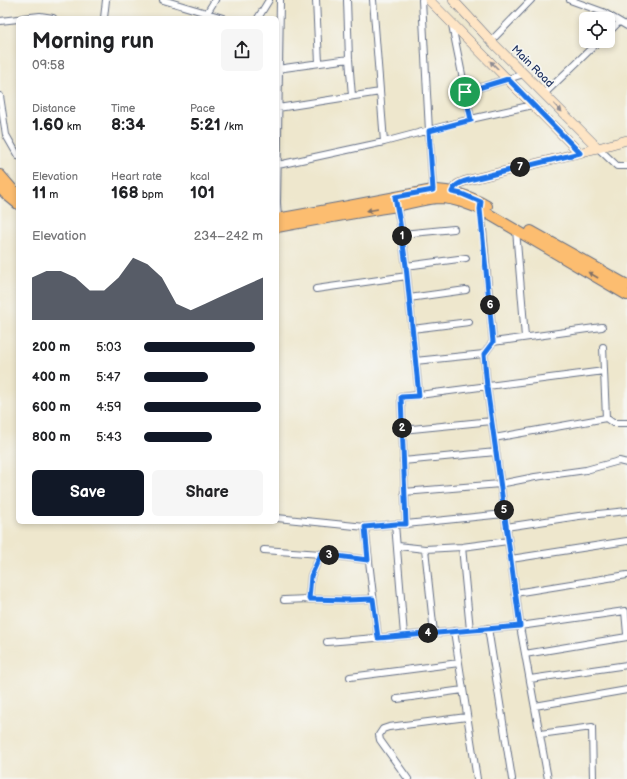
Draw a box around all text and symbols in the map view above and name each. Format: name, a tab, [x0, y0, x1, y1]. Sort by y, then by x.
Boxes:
map controls	[579, 12, 615, 48]
button: locate	[579, 12, 615, 48]
text: Morning run	[32, 28, 154, 55]
button: share	[221, 29, 263, 71]
street label: Main Road	[509, 43, 556, 90]
text: 09:58	[32, 57, 65, 73]
one-way arrow	[489, 60, 499, 70]
pin	[448, 75, 482, 109]
icon: arrive	[454, 81, 476, 103]
text: Distance	[32, 102, 76, 115]
text: Time	[111, 102, 135, 115]
text: Pace	[190, 102, 215, 115]
one-way arrow	[553, 103, 563, 113]
text: 1.60	[32, 115, 64, 135]
text: 8:34	[111, 115, 145, 135]
text: 5:21	[190, 115, 221, 135]
text: km	[64, 120, 81, 133]
text: /km	[221, 120, 243, 133]
pin: 7	[510, 157, 530, 177]
text: 7	[517, 160, 523, 173]
text: Elevation	[32, 170, 78, 183]
text: Heart rate	[111, 170, 162, 183]
text: kcal	[190, 170, 210, 183]
text: 11	[32, 183, 46, 203]
text: 168	[111, 183, 139, 203]
text: 101	[190, 183, 215, 203]
text: m	[46, 188, 58, 201]
text: bpm	[139, 188, 163, 201]
one-way arrow	[366, 207, 378, 213]
pin: 1	[392, 226, 412, 246]
text: Elevation	[32, 228, 86, 244]
text: 234–242 m	[194, 228, 263, 244]
text: 1	[400, 229, 404, 242]
one-way arrow	[587, 272, 599, 279]
pin: 6	[480, 295, 500, 315]
text: 6	[487, 298, 493, 311]
text: 200 m	[32, 339, 70, 355]
text: 5:03	[96, 339, 122, 355]
text: 400 m	[32, 369, 70, 385]
text: 5:47	[96, 369, 120, 385]
text: 600 m	[32, 399, 71, 415]
text: 4:59	[96, 399, 122, 415]
pin: 2	[392, 418, 412, 438]
text: 2	[399, 421, 405, 434]
text: 800 m	[32, 429, 71, 445]
text: 5:43	[96, 429, 122, 445]
button: Save	[32, 470, 144, 516]
button: Share	[152, 470, 263, 516]
pin: 5	[494, 500, 514, 520]
text: 5	[501, 503, 507, 516]
pin: 3	[319, 545, 339, 565]
text: 3	[326, 548, 332, 561]
pin: 4	[418, 623, 438, 643]
text: 4	[425, 626, 431, 639]

